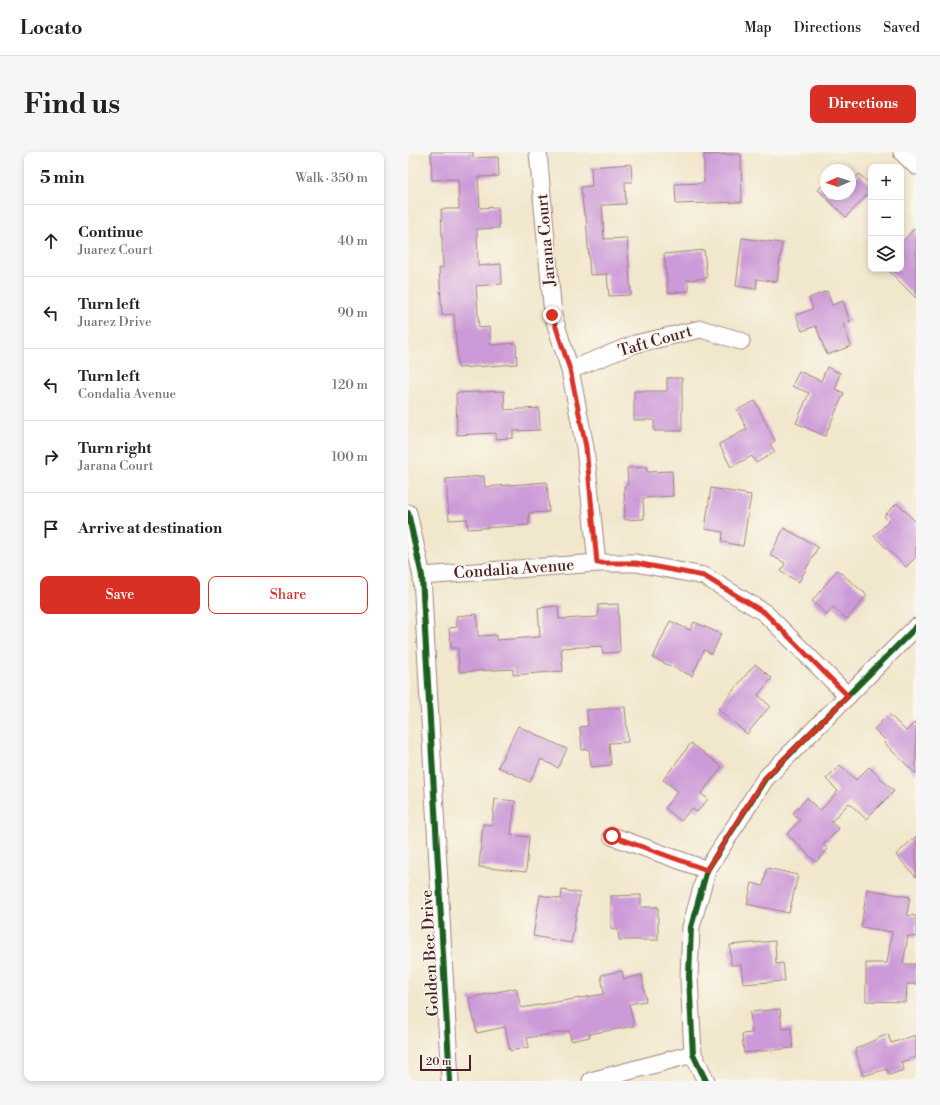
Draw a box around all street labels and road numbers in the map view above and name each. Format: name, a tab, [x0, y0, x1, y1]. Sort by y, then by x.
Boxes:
street label: Jarana Court	[532, 193, 560, 288]
street label: Taft Court	[616, 321, 695, 361]
street label: Condalia Avenue	[453, 555, 575, 583]
street label: Golden Bee Drive	[417, 889, 443, 1017]

